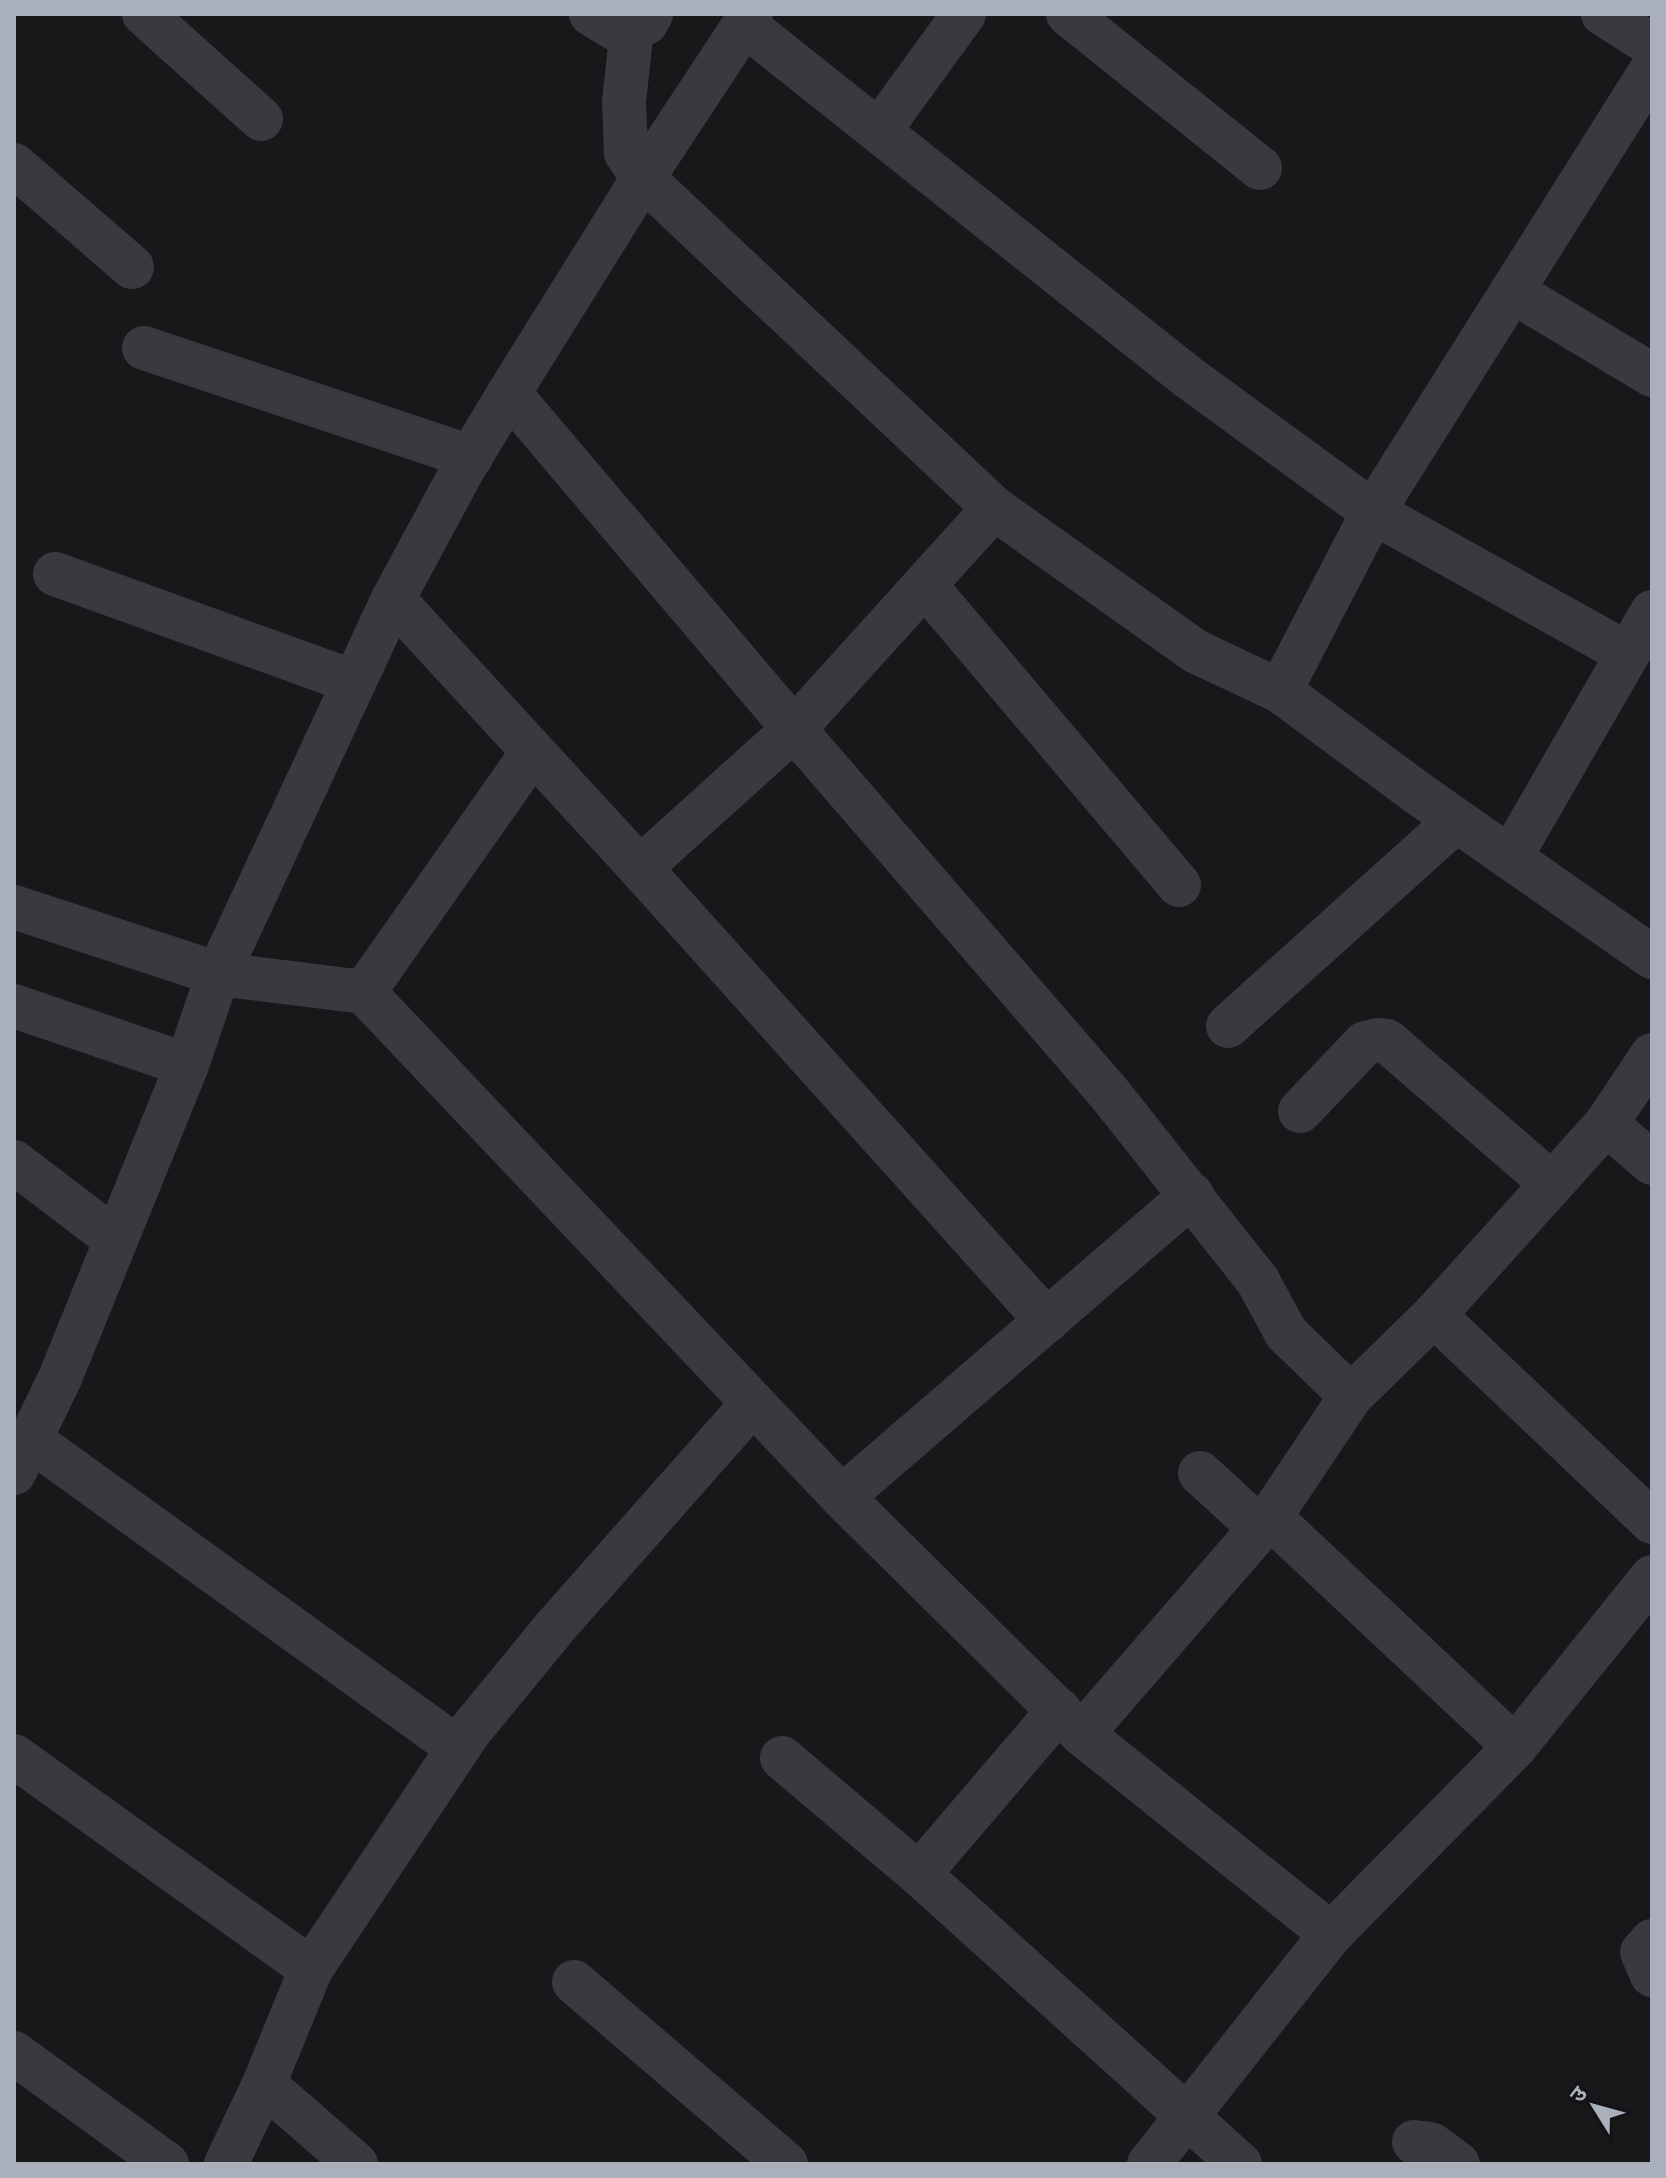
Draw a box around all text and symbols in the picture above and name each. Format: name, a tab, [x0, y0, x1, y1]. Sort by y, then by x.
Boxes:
north arrow	[1554, 2066, 1634, 2146]
text: उ	[1565, 2081, 1593, 2107]

